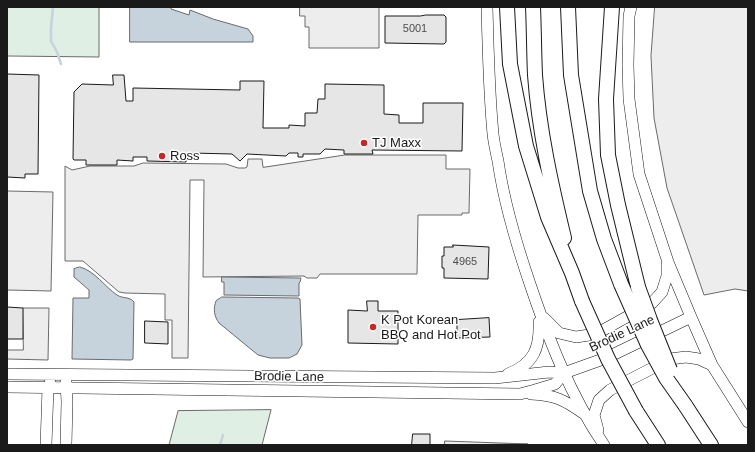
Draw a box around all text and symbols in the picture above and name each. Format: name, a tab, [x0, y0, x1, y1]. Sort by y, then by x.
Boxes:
house number: 5001	[403, 22, 427, 36]
place label: TJ Maxx	[372, 135, 421, 151]
marker: TJ Maxx	[359, 138, 369, 148]
place label: Ross	[170, 148, 200, 164]
marker: Ross	[157, 151, 167, 161]
house number: 4965	[453, 255, 477, 269]
place label: K Pot Korean BBQ and Hot Pot	[381, 312, 481, 343]
street label: Brodie Lane	[587, 312, 657, 356]
marker: K Pot Korean BBQ and Hot Pot	[368, 322, 378, 332]
street label: Brodie Lane	[254, 369, 324, 385]

